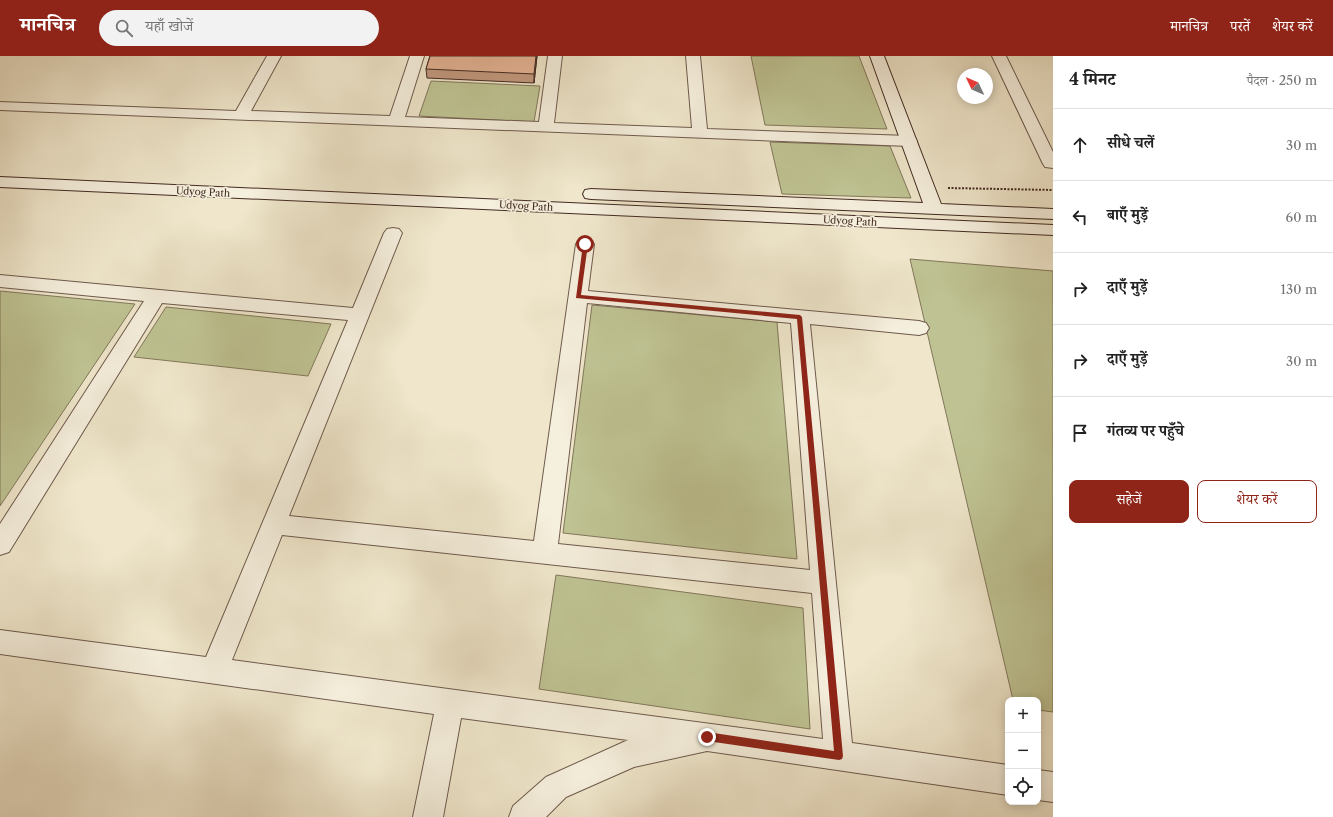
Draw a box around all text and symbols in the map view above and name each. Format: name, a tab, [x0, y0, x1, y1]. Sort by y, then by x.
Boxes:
search box	[99, 10, 379, 46]
text: मानचित्र	[20, 13, 75, 36]
text: यहाँ खोजें	[145, 16, 193, 35]
icon: search	[113, 17, 135, 39]
text: मानचित्र	[1170, 17, 1208, 35]
text: परतें	[1230, 17, 1250, 35]
text: शेयर करें	[1272, 17, 1313, 35]
north arrow	[957, 68, 993, 104]
text: 4 मिनट	[1069, 69, 1116, 89]
text: पैदल · 250 m	[1247, 72, 1317, 88]
text: सीधे चलें	[1107, 133, 1154, 152]
icon: ahead	[1069, 134, 1091, 156]
text: 30 m	[1286, 137, 1317, 153]
street label: Udyog Path	[176, 184, 231, 200]
street label: Udyog Path	[499, 198, 554, 214]
text: बाएँ मुड़ें	[1107, 205, 1148, 224]
icon: left	[1069, 206, 1091, 228]
text: 60 m	[1286, 209, 1317, 225]
street label: Udyog Path	[823, 213, 878, 229]
route start	[576, 235, 594, 253]
text: दाएँ मुड़ें	[1107, 277, 1147, 296]
icon: right	[1069, 278, 1091, 300]
text: 130 m	[1281, 281, 1317, 297]
text: दाएँ मुड़ें	[1107, 349, 1147, 368]
icon: right	[1069, 350, 1091, 372]
text: 30 m	[1286, 353, 1317, 369]
text: गंतव्य पर पहुँचे	[1107, 421, 1184, 440]
icon: arrive	[1069, 422, 1091, 444]
button: सहेजें	[1069, 480, 1189, 523]
button: शेयर करें	[1197, 480, 1317, 523]
map controls	[1005, 697, 1041, 805]
button: +	[1005, 697, 1041, 733]
route end	[698, 728, 716, 746]
button: −	[1005, 733, 1041, 769]
button: locate	[1005, 769, 1041, 805]

